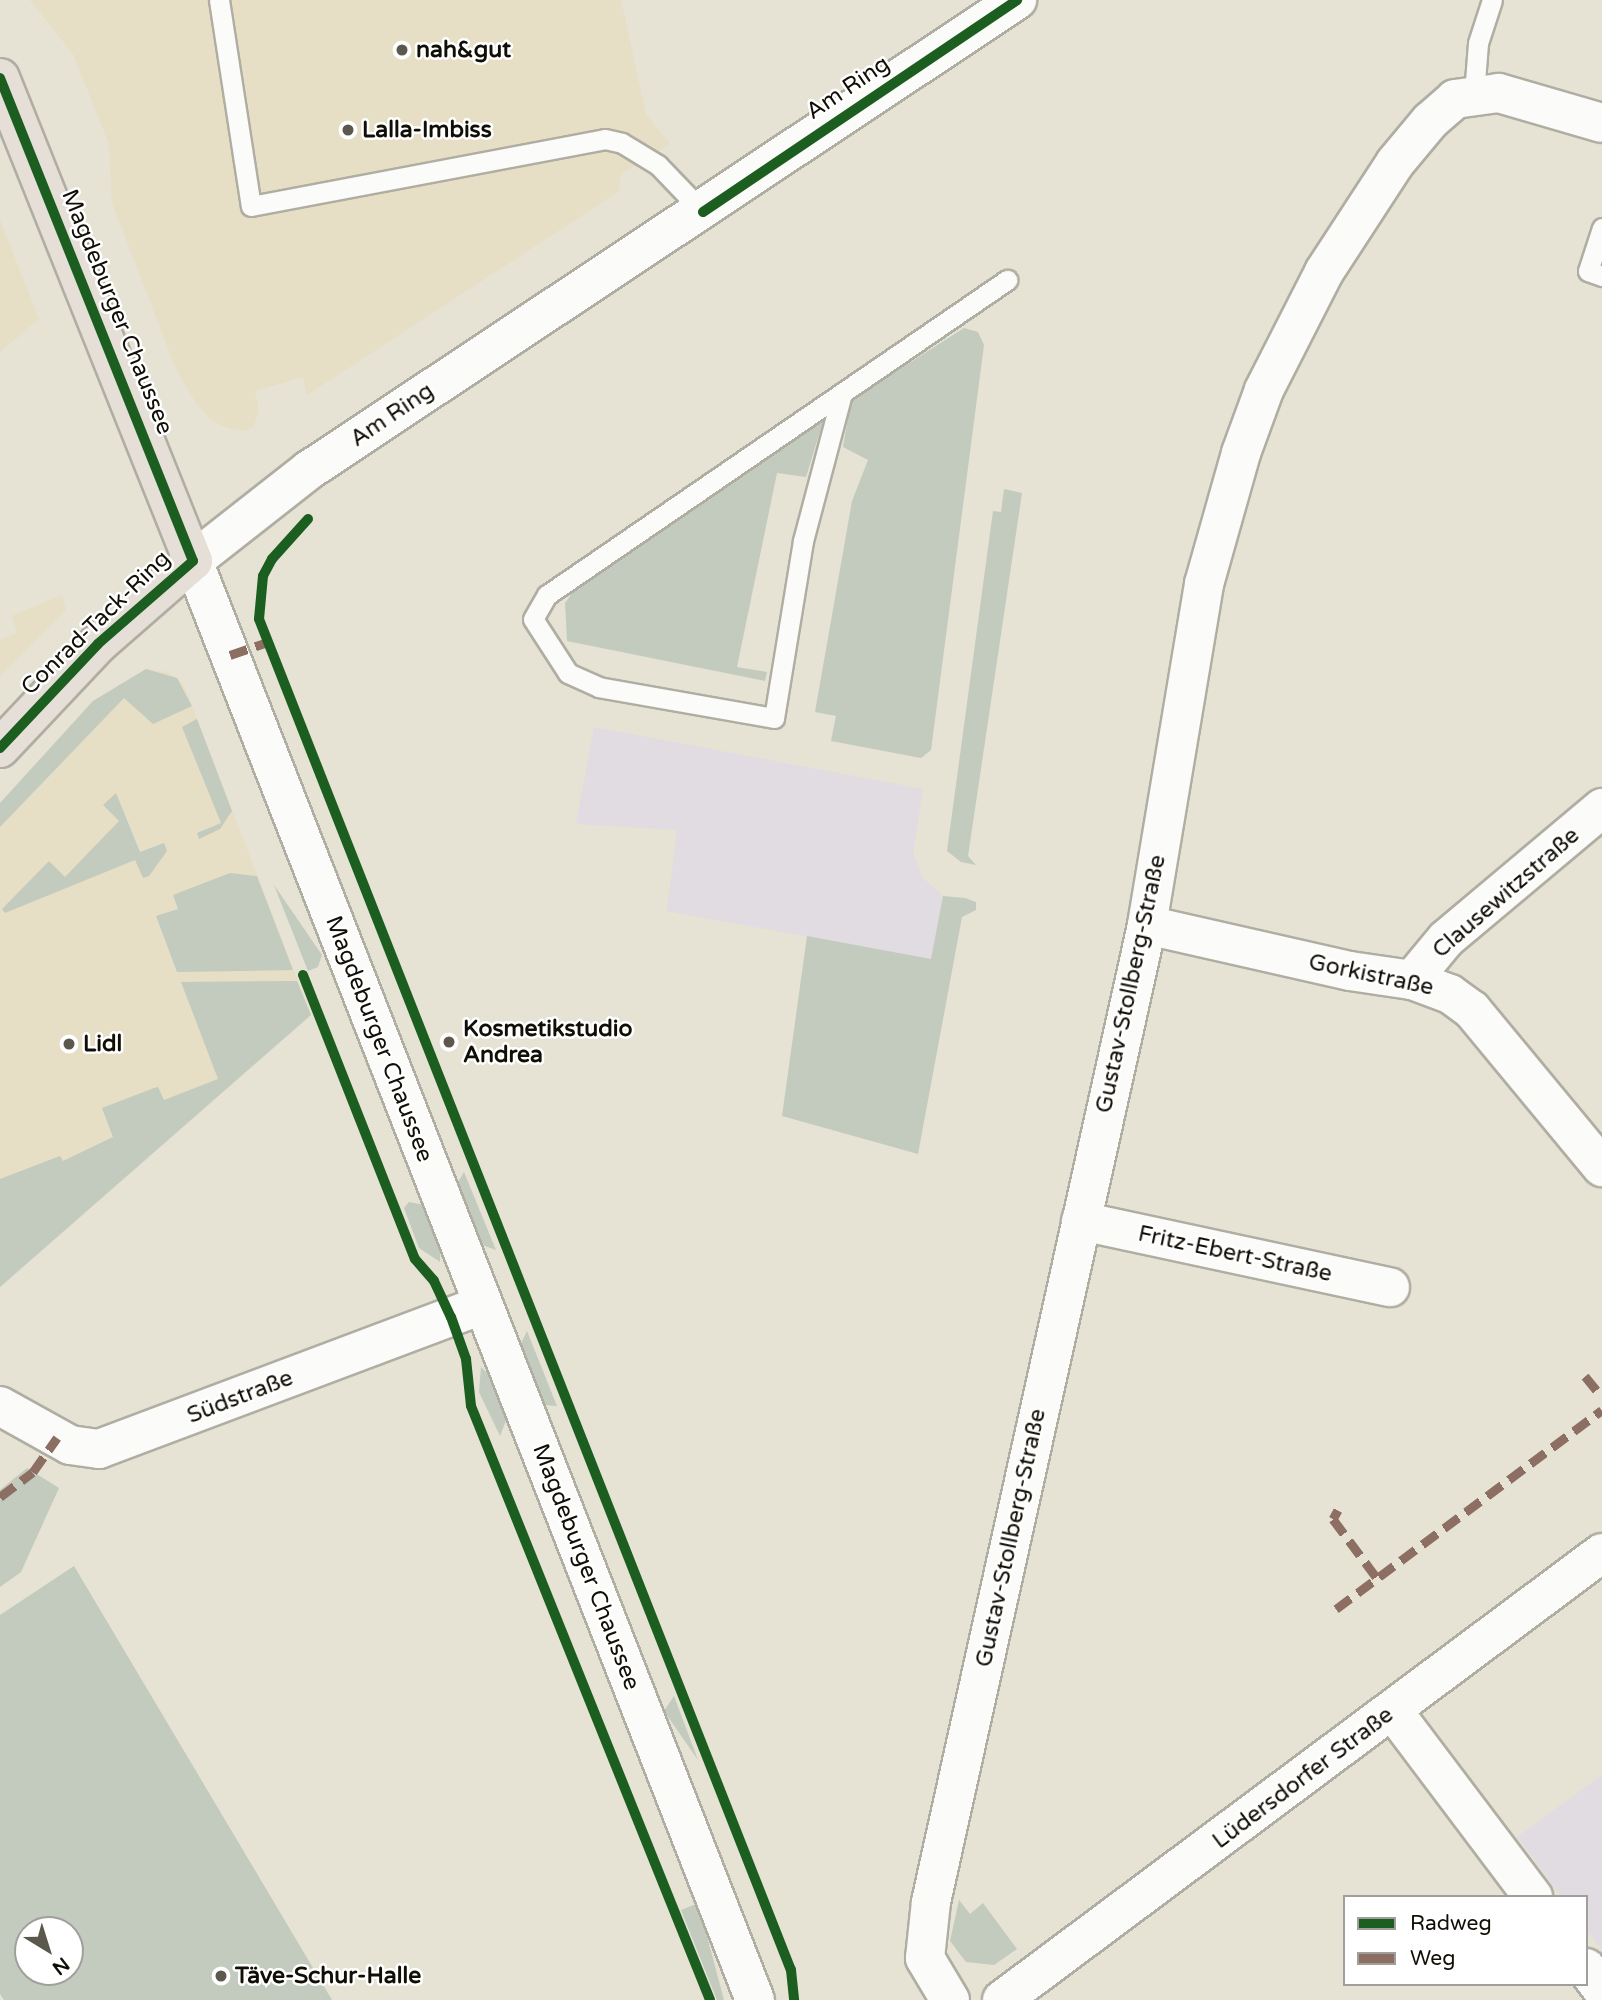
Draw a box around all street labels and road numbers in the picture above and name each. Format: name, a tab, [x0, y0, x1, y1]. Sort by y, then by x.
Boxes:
street label: Am Ring	[801, 50, 895, 126]
street label: Magdeburger Chaussee	[55, 186, 179, 438]
street label: Am Ring	[345, 377, 439, 453]
street label: Conrad-Tack-Ring	[16, 545, 176, 701]
street label: Clausewitzstraße	[1427, 822, 1585, 964]
street label: Gustav-Stollberg-Straße	[1090, 852, 1172, 1116]
street label: Magdeburger Chaussee	[319, 912, 439, 1166]
street label: Gorkistraße	[1306, 948, 1436, 1002]
street label: Fritz-Ebert-Straße	[1136, 1220, 1334, 1288]
street label: Südstraße	[183, 1364, 297, 1430]
street label: Gustav-Stollberg-Straße	[970, 1406, 1052, 1670]
street label: Magdeburger Chaussee	[526, 1440, 646, 1694]
street label: Lüdersdorfer Straße	[1207, 1701, 1399, 1855]

